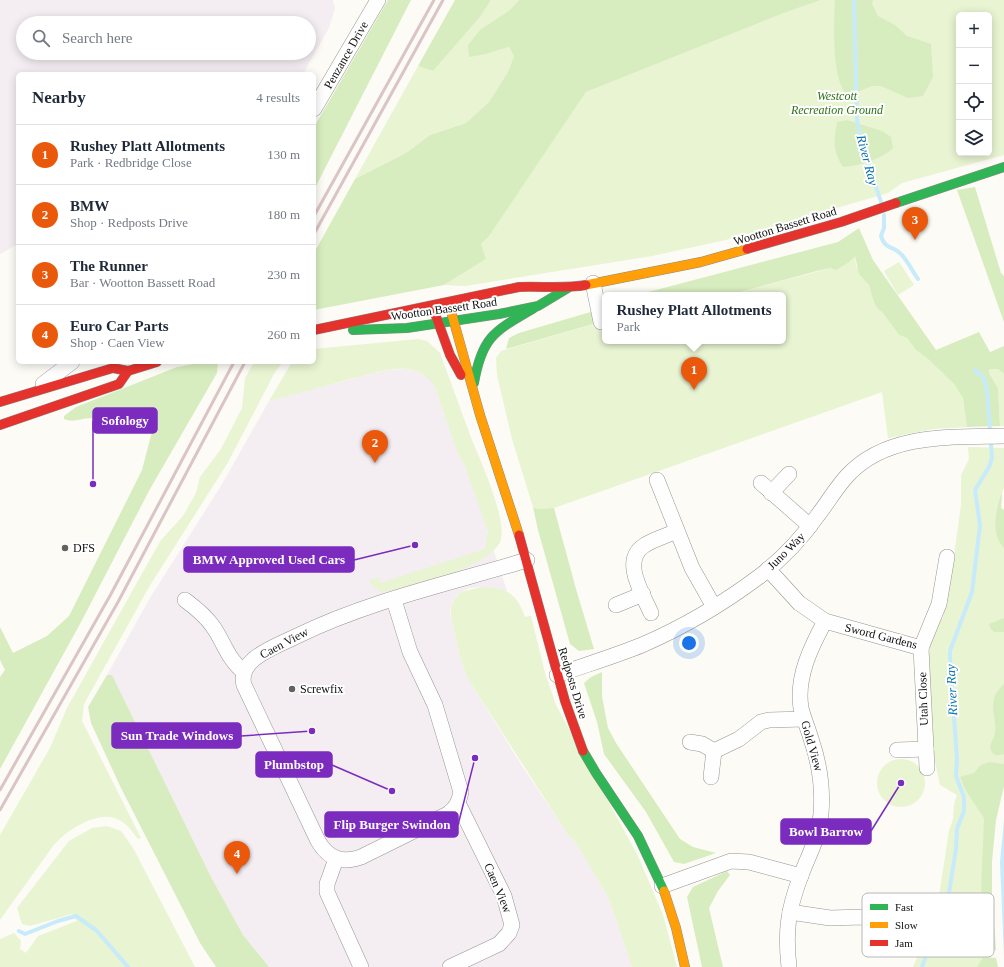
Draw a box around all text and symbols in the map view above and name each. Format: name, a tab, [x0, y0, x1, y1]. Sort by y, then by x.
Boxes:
map controls	[956, 12, 992, 156]
button: +	[956, 12, 992, 48]
search box	[16, 16, 316, 60]
street label: Penzance Drive	[321, 19, 371, 91]
icon: search	[30, 27, 52, 49]
text: Search here	[62, 30, 132, 46]
button: −	[956, 48, 992, 84]
button: locate	[956, 84, 992, 120]
text: Nearby	[32, 88, 86, 107]
park label: Westcott Recreation Ground	[790, 89, 884, 117]
text: 4 results	[256, 90, 300, 105]
button: layers	[956, 120, 992, 156]
water label: River Ray	[853, 132, 881, 187]
text: Rushey Platt Allotments	[70, 138, 225, 154]
text: 1	[42, 147, 48, 162]
text: 130 m	[267, 147, 300, 162]
text: Park · Redbridge Close	[70, 155, 192, 170]
text: BMW	[70, 198, 109, 214]
street label: Wootton Bassett Road	[732, 204, 838, 248]
text: 2	[42, 207, 48, 222]
text: 180 m	[267, 207, 300, 222]
pin: 3	[902, 207, 928, 240]
text: Shop · Redposts Drive	[70, 215, 188, 230]
text: The Runner	[70, 258, 148, 274]
text: 3	[42, 267, 48, 282]
text: 230 m	[267, 267, 300, 282]
text: Bar · Wootton Bassett Road	[70, 275, 215, 290]
popup	[602, 292, 786, 344]
street label: Wootton Bassett Road	[390, 295, 498, 323]
text: Rushey Platt Allotments	[617, 302, 772, 318]
text: Euro Car Parts	[70, 318, 169, 334]
text: Park	[617, 319, 640, 334]
text: 4	[42, 327, 48, 342]
text: 260 m	[267, 327, 300, 342]
text: Shop · Caen View	[70, 335, 165, 350]
pin: 1	[681, 357, 707, 390]
callout: Sofology	[93, 408, 157, 433]
text: Sofology	[101, 413, 149, 428]
pin: 2	[362, 430, 388, 463]
street label: Juno Way	[764, 529, 808, 573]
place label: DFS	[73, 541, 95, 555]
marker: DFS	[60, 543, 70, 553]
callout: BMW Approved Used Cars	[184, 547, 354, 572]
text: BMW Approved Used Cars	[193, 552, 345, 567]
street label: Sword Gardens	[843, 620, 919, 652]
street label: Caen View	[257, 624, 311, 662]
your location	[679, 633, 699, 653]
street label: Redposts Drive	[555, 645, 591, 721]
water label: River Ray	[943, 664, 960, 717]
street label: Utah Close	[915, 672, 931, 726]
place label: Screwfix	[300, 682, 343, 696]
marker: Screwfix	[287, 684, 297, 694]
street label: Gold View	[798, 719, 826, 773]
callout: Sun Trade Windows	[112, 723, 241, 748]
text: Sun Trade Windows	[121, 728, 233, 743]
callout: Plumbstop	[256, 752, 332, 777]
text: Plumbstop	[264, 757, 324, 772]
callout: Flip Burger Swindon	[325, 812, 458, 837]
text: Flip Burger Swindon	[334, 817, 451, 832]
callout: Bowl Barrow	[781, 819, 871, 844]
text: Bowl Barrow	[789, 824, 863, 839]
pin: 4	[224, 841, 250, 874]
street label: Caen View	[481, 861, 515, 915]
legend	[862, 893, 994, 957]
text: Fast	[895, 901, 913, 913]
text: Slow	[895, 919, 918, 931]
text: Jam	[895, 937, 913, 949]

